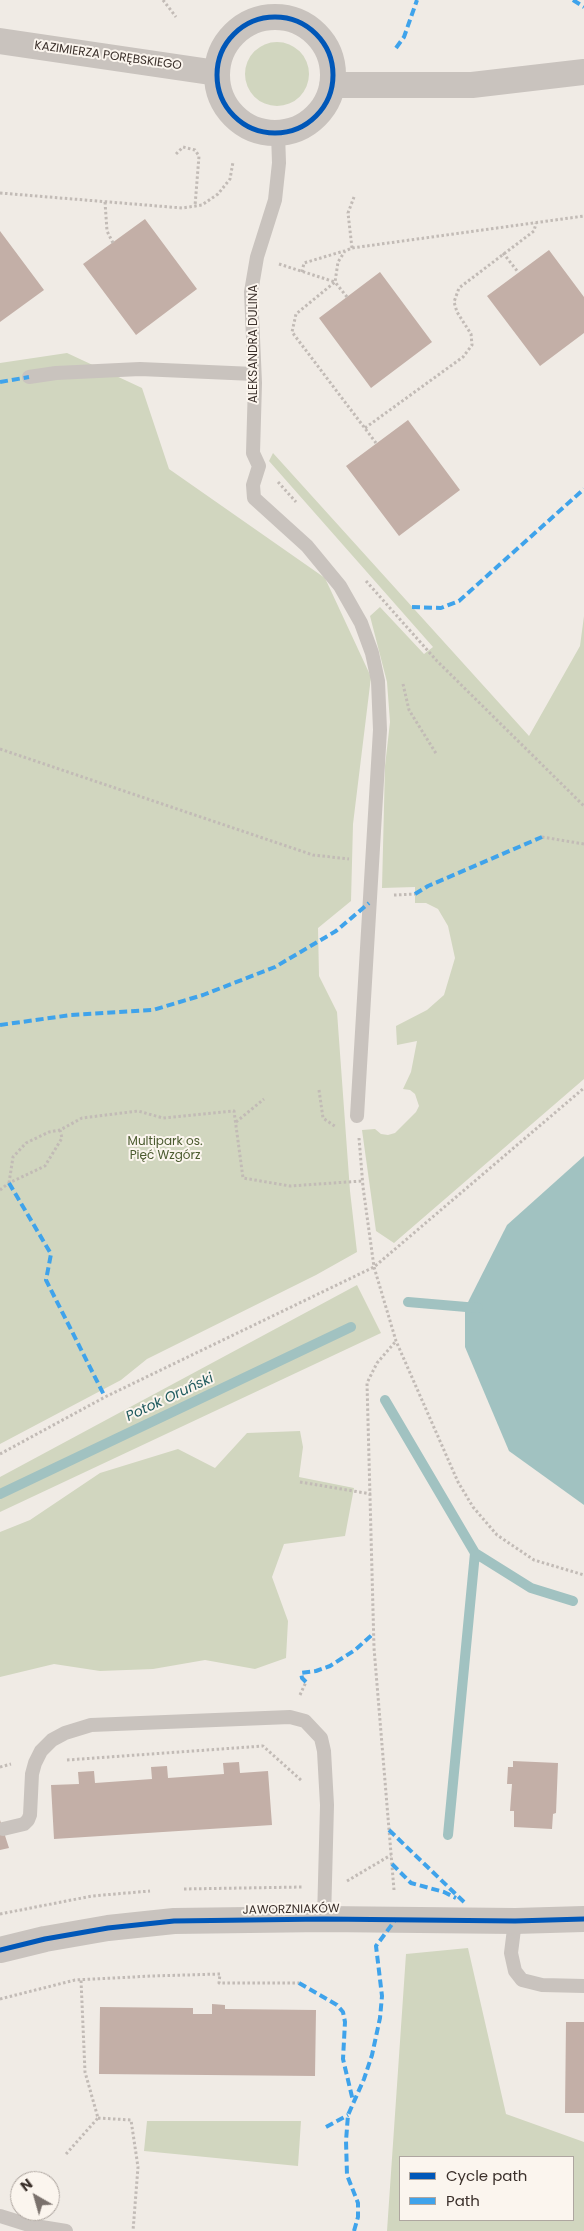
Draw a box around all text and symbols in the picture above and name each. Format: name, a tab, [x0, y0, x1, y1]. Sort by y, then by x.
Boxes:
street label: KAZIMIERZA PORĘBSKIEGO	[33, 39, 183, 73]
street label: ALEKSANDRA DULINA	[247, 285, 261, 403]
park label: Multipark os. Pięć Wzgórz	[128, 1135, 202, 1163]
water label: Potok Oruński	[124, 1370, 216, 1426]
street label: JAWORZNIAKÓW	[242, 1902, 340, 1918]
legend	[399, 2156, 574, 2221]
text: Cycle path	[446, 2165, 527, 2186]
north arrow	[10, 2171, 60, 2221]
text: N	[16, 2174, 37, 2196]
text: Path	[446, 2190, 480, 2211]

